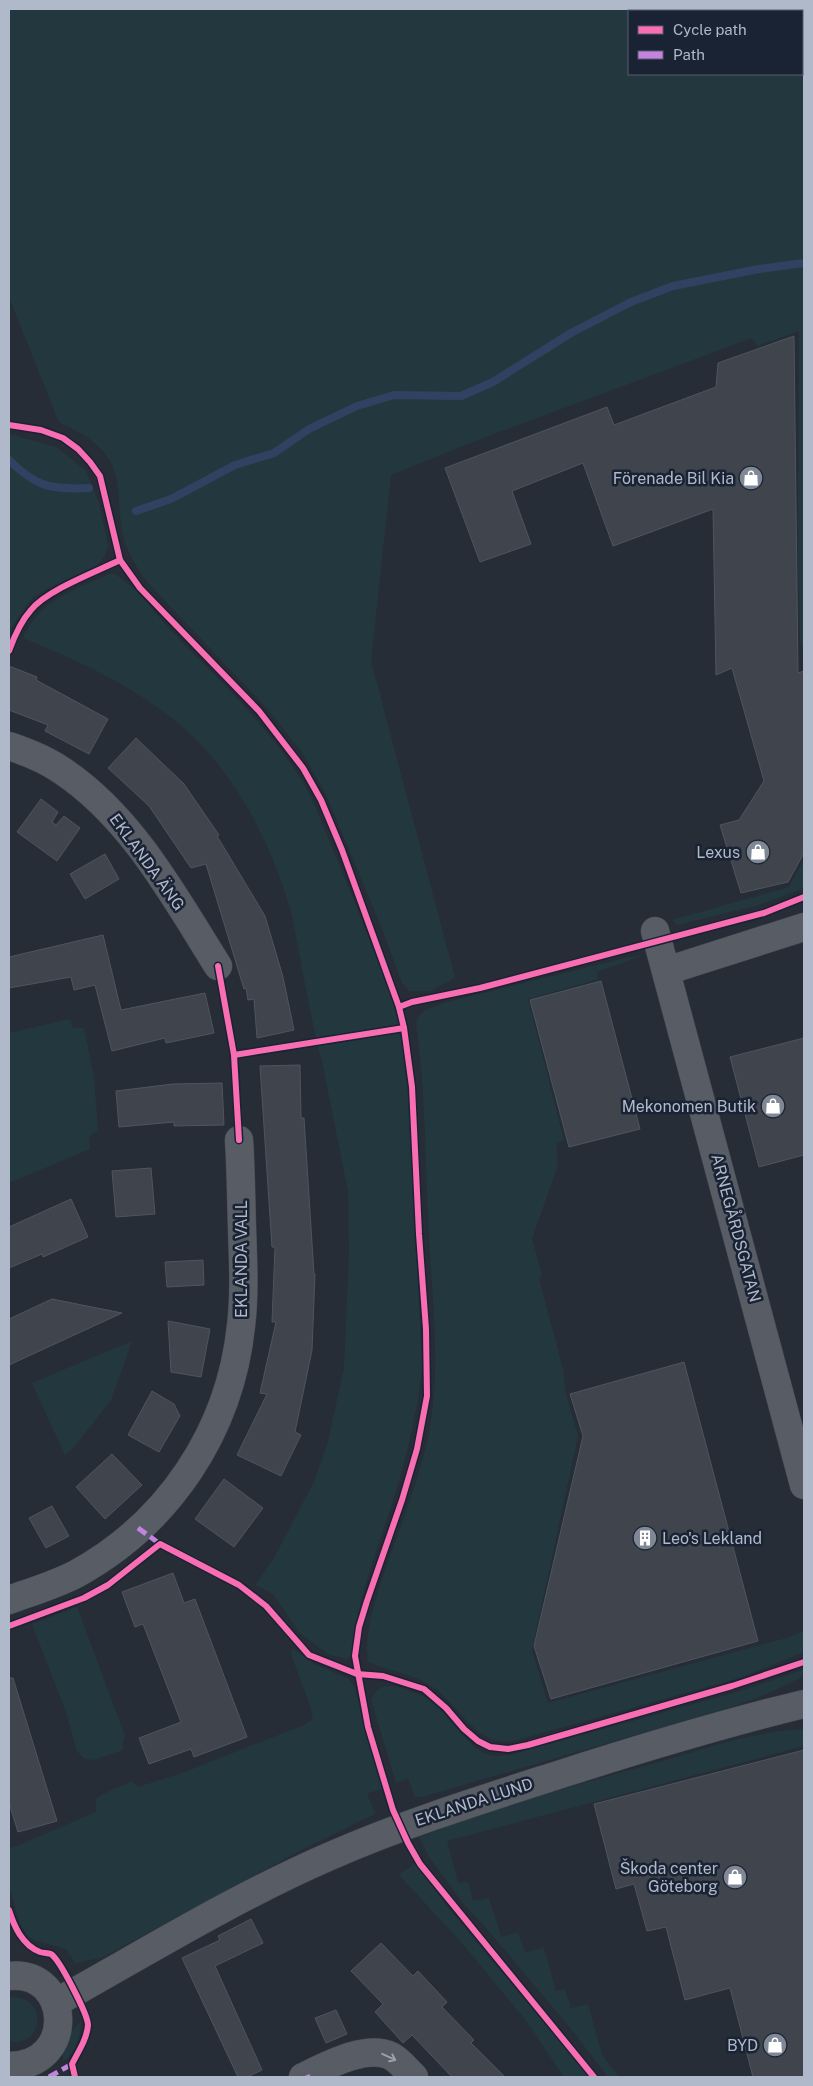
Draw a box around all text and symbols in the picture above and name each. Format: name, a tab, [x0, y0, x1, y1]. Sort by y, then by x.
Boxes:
legend	[628, 10, 803, 75]
text: Cycle path	[673, 21, 747, 38]
text: Path	[673, 46, 705, 63]
shop icon: Förenade Bil Kia	[738, 465, 764, 491]
place label: Förenade Bil Kia	[613, 469, 734, 488]
street label: EKLANDA ÄNG	[106, 809, 189, 914]
shop icon: Lexus	[745, 839, 771, 865]
place label: Lexus	[696, 843, 740, 862]
shop icon: Mekonomen Butik	[760, 1093, 786, 1119]
place label: Mekonomen Butik	[622, 1097, 756, 1116]
street label: ARNEGÅRDSGATAN	[707, 1151, 767, 1304]
street label: EKLANDA VALL	[232, 1200, 251, 1318]
building icon: Leo's Lekland	[632, 1525, 658, 1551]
place label: Leo's Lekland	[662, 1529, 762, 1548]
street label: EKLANDA LUND	[413, 1774, 535, 1830]
place label: Škoda center Göteborg	[620, 1858, 718, 1896]
shop icon: Škoda center Göteborg	[722, 1864, 748, 1890]
shop icon: BYD	[762, 2032, 788, 2058]
place label: BYD	[727, 2036, 758, 2055]
one-way arrow	[381, 2052, 396, 2062]

